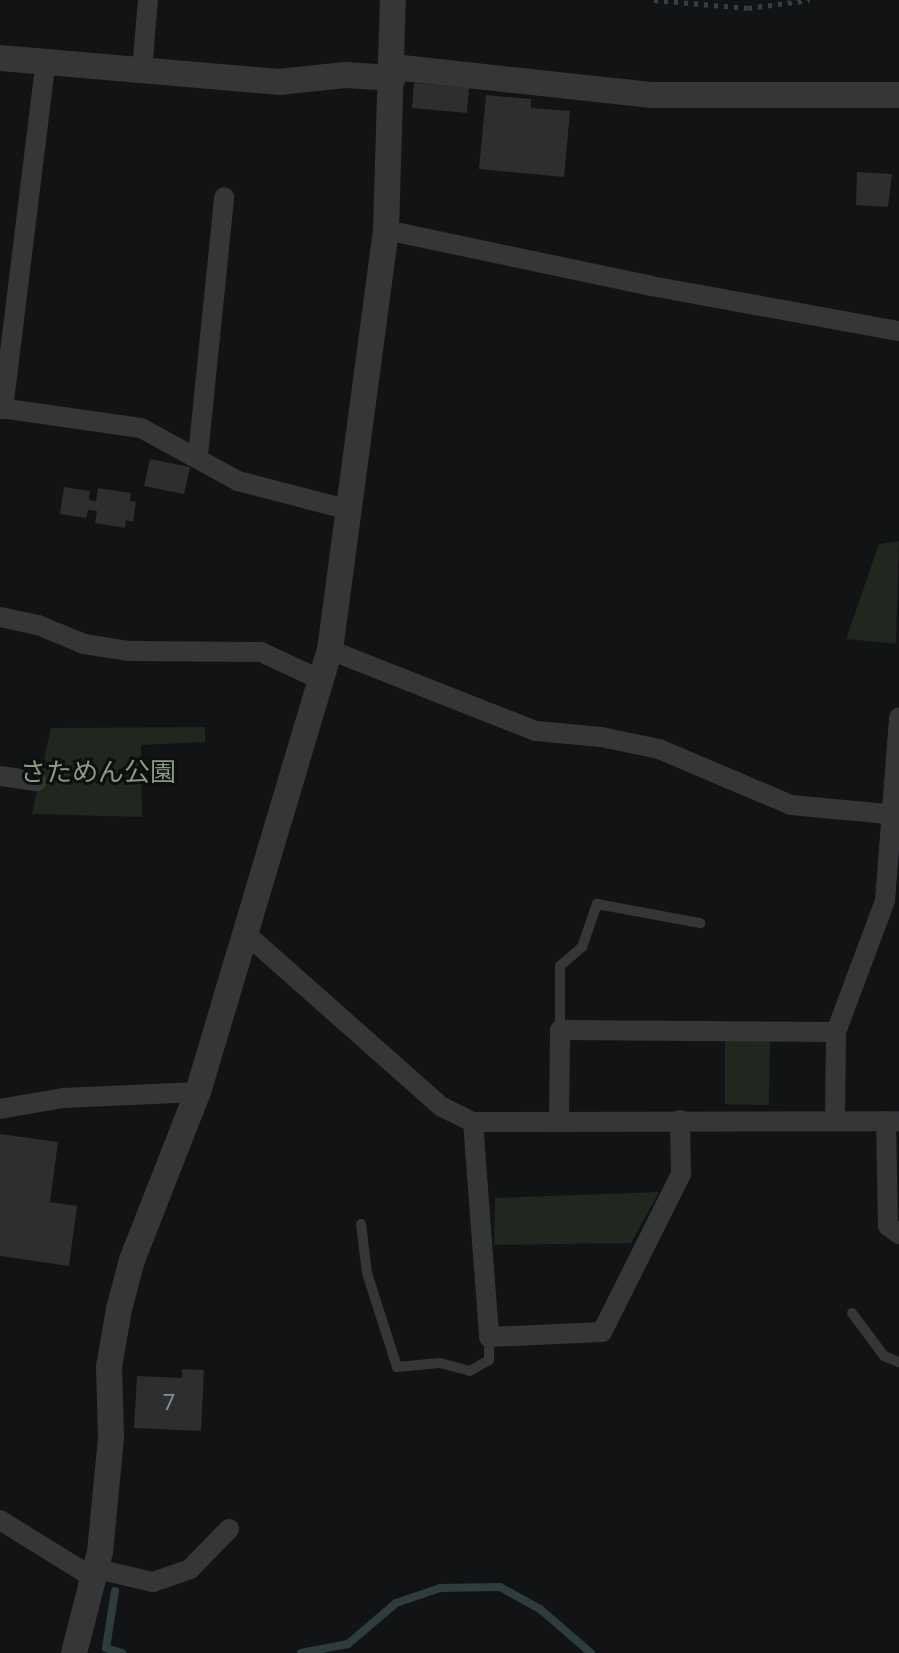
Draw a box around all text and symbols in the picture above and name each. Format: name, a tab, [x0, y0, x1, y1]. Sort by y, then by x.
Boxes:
park label: さためん公園	[20, 757, 176, 789]
house number: 7	[163, 1390, 175, 1416]

